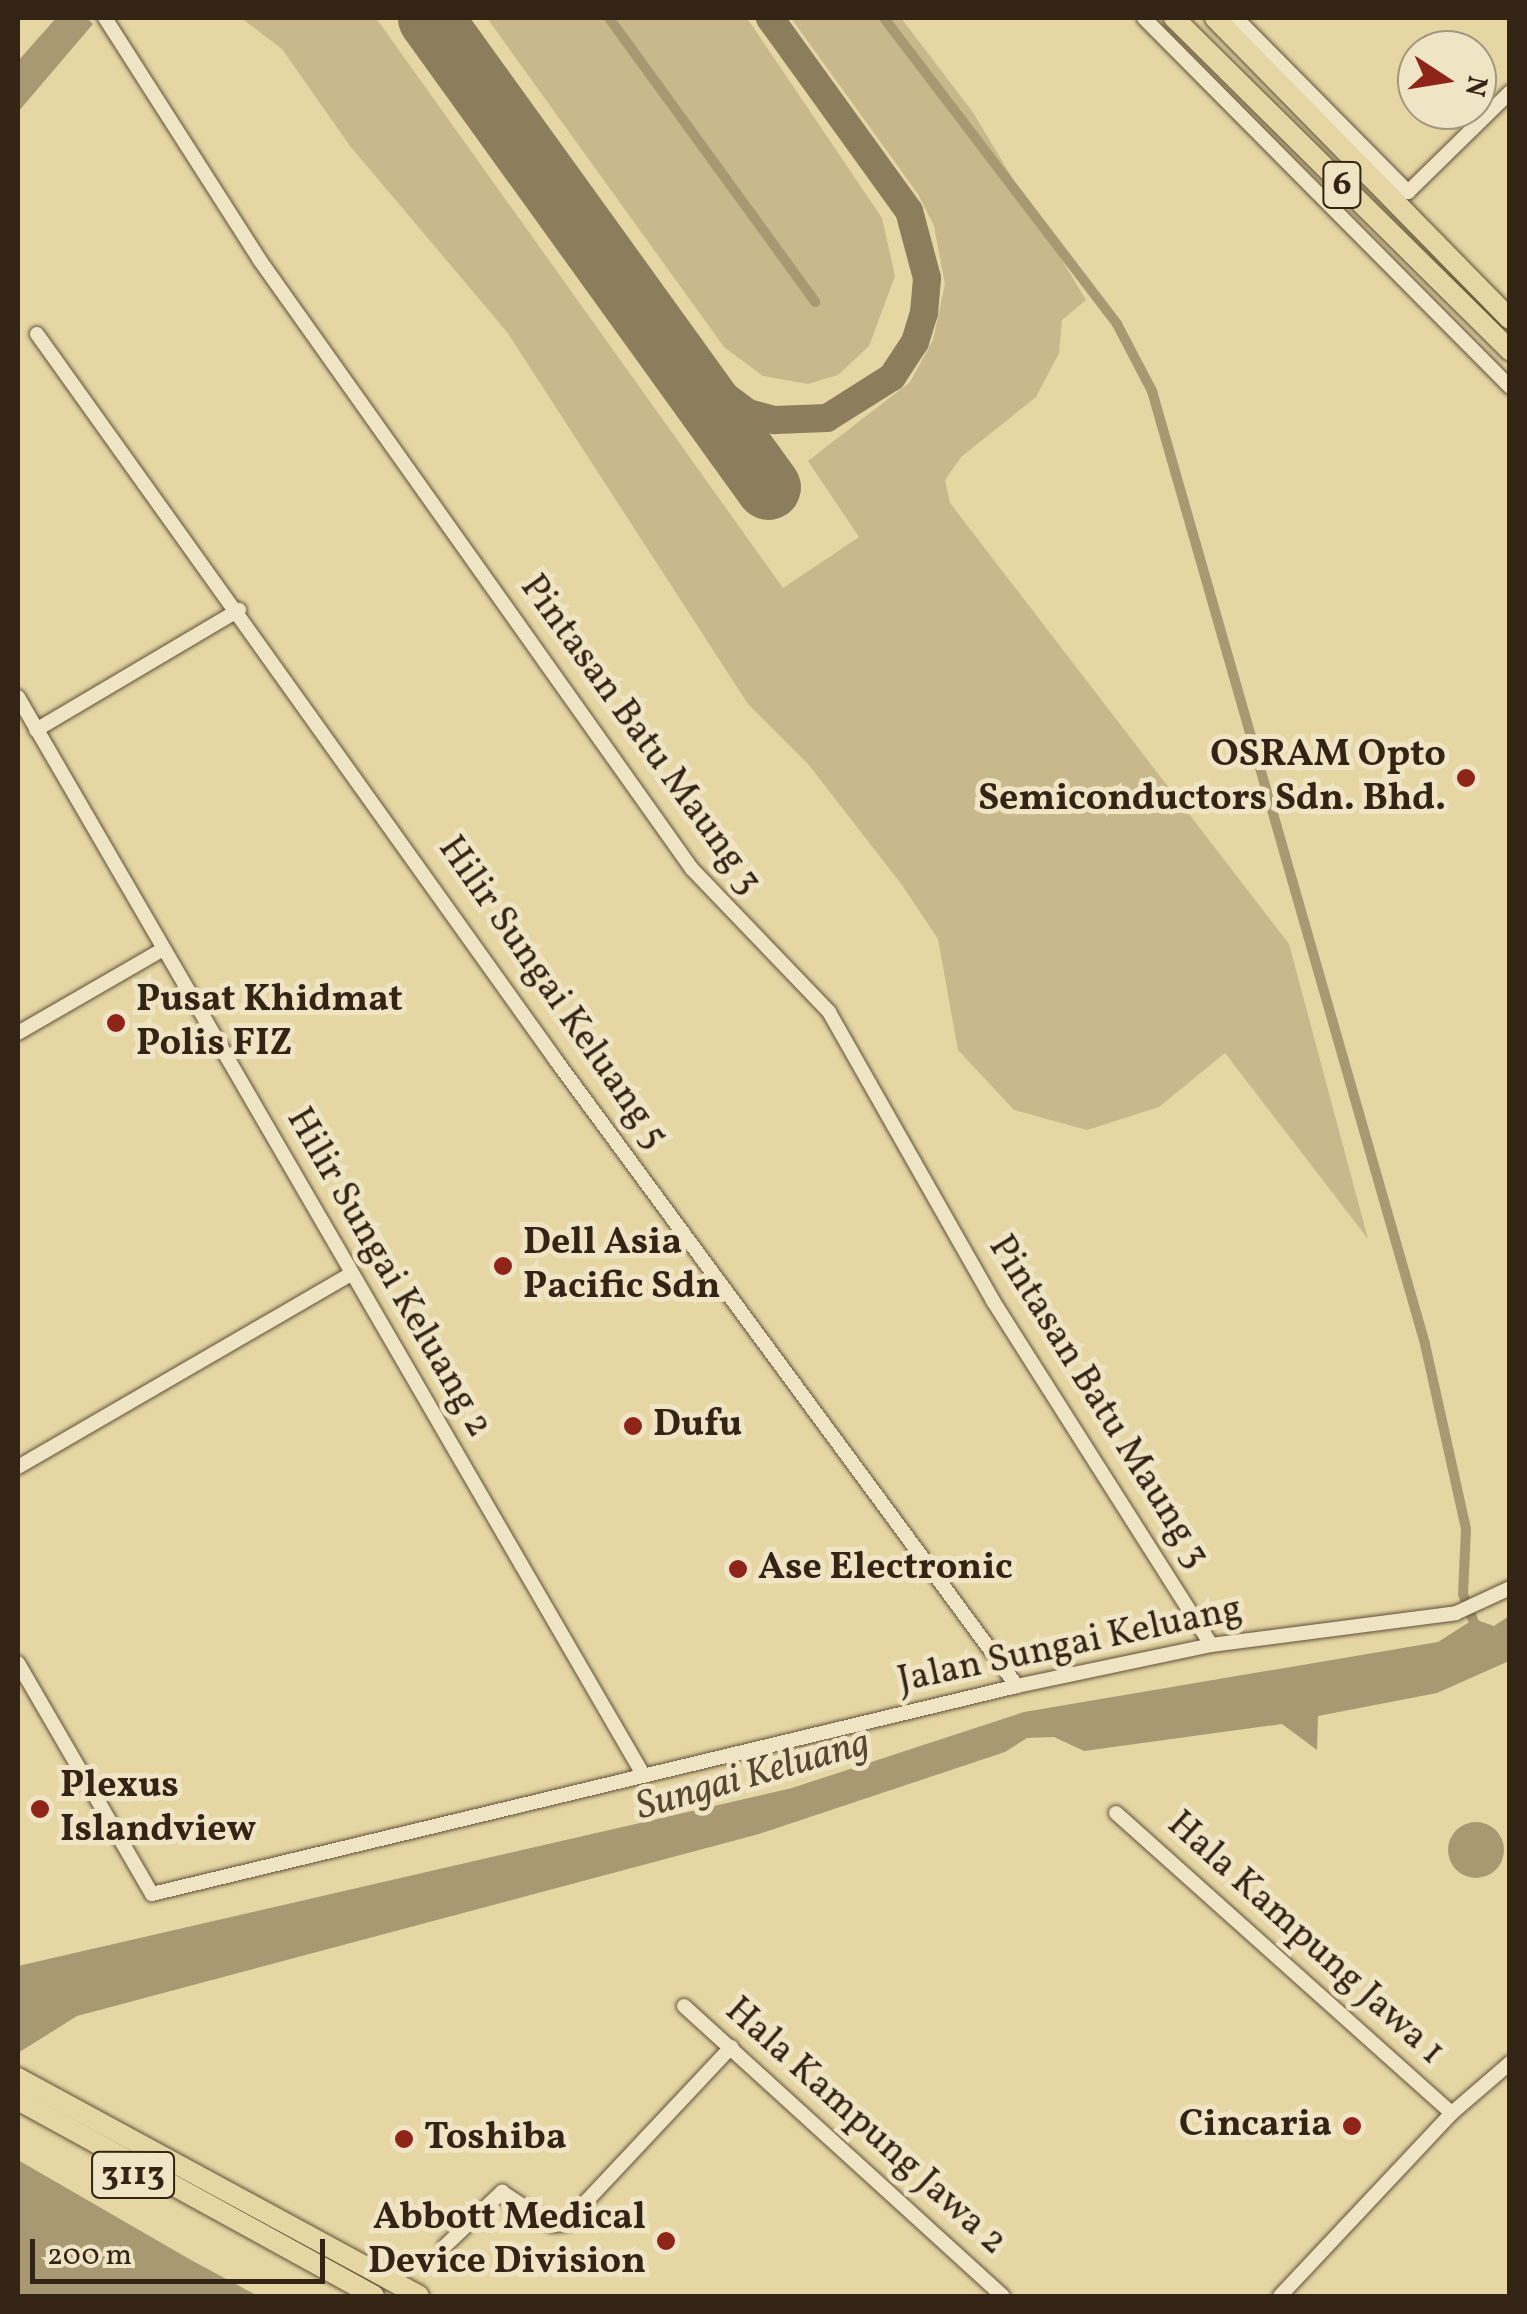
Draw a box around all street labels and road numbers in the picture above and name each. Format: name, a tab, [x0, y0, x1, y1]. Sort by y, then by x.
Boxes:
road number: 6	[1322, 155, 1362, 215]
street label: Pintasan Batu Maung 3	[509, 567, 771, 903]
street label: Hilir Sungai Keluang 5	[427, 828, 677, 1158]
street label: Hilir Sungai Keluang 2	[275, 1100, 501, 1446]
street label: Pintasan Batu Maung 3	[977, 1227, 1219, 1577]
street label: Jalan Sungai Keluang	[894, 1587, 1246, 1705]
street label: Hala Kampung Jawa 1	[1157, 1802, 1453, 2076]
street label: Hala Kampung Jawa 2	[715, 1989, 1015, 2265]
road number: 3113	[90, 2145, 176, 2205]

